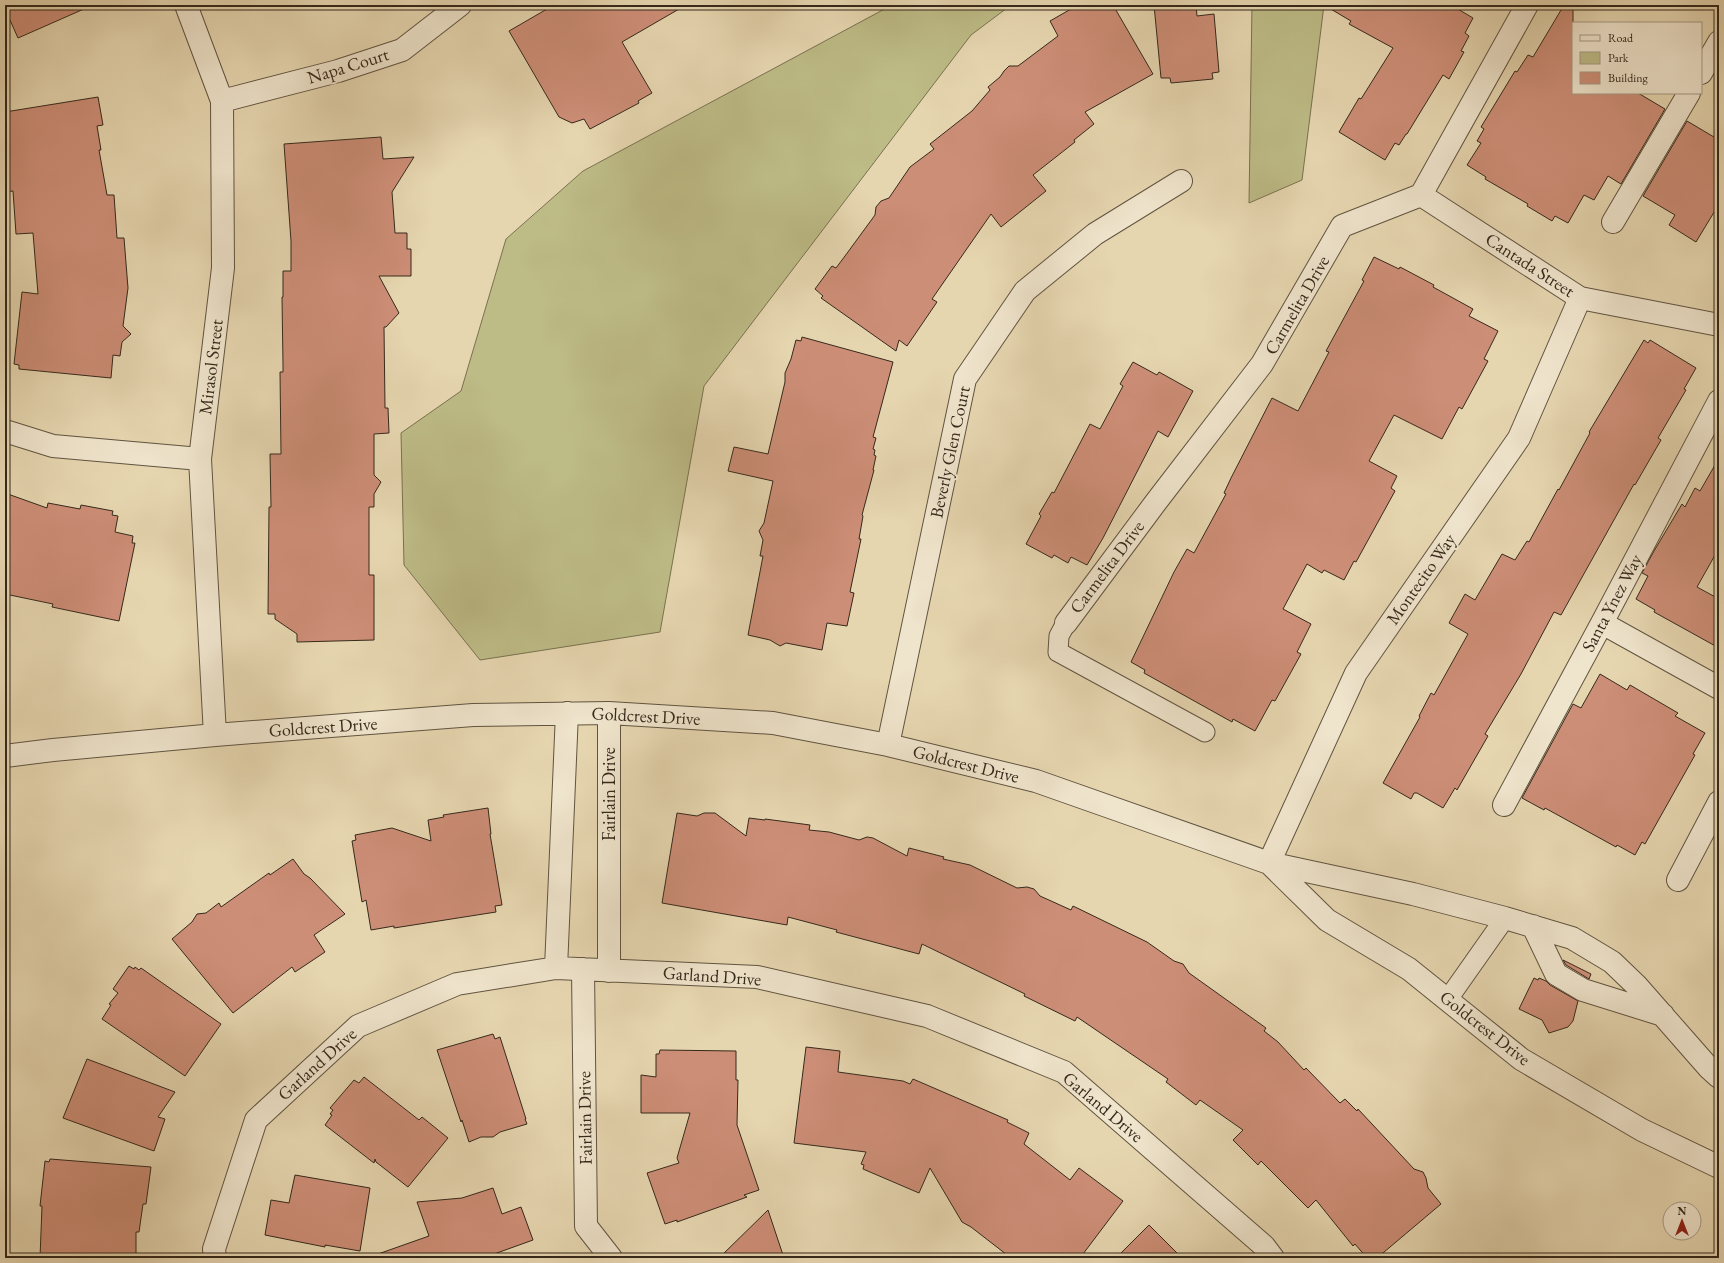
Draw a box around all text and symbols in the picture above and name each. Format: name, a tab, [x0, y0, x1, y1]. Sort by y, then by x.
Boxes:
legend	[1572, 22, 1702, 94]
text: Road	[1608, 30, 1634, 46]
street label: Napa Court	[304, 42, 392, 89]
text: Park	[1608, 50, 1629, 66]
text: Building	[1608, 70, 1649, 86]
street label: Cantada Street	[1481, 227, 1579, 302]
street label: Carmelita Drive	[1259, 251, 1334, 358]
street label: Mirasol Street	[193, 318, 228, 416]
street label: Beverly Glen Court	[924, 384, 975, 520]
street label: Carmelita Drive	[1064, 516, 1149, 618]
street label: Montecito Way	[1381, 529, 1461, 629]
street label: Santa Ynez Way	[1576, 550, 1647, 656]
street label: Goldcrest Drive	[591, 701, 701, 730]
street label: Goldcrest Drive	[268, 711, 378, 742]
street label: Goldcrest Drive	[911, 739, 1022, 788]
street label: Fairlain Drive	[597, 747, 620, 841]
street label: Garland Drive	[662, 961, 762, 990]
street label: Goldcrest Drive	[1435, 985, 1535, 1070]
street label: Garland Drive	[272, 1022, 361, 1105]
street label: Garland Drive	[1058, 1066, 1148, 1147]
street label: Fairlain Drive	[572, 1071, 597, 1165]
north arrow	[1662, 1201, 1702, 1241]
text: N	[1678, 1204, 1687, 1218]

